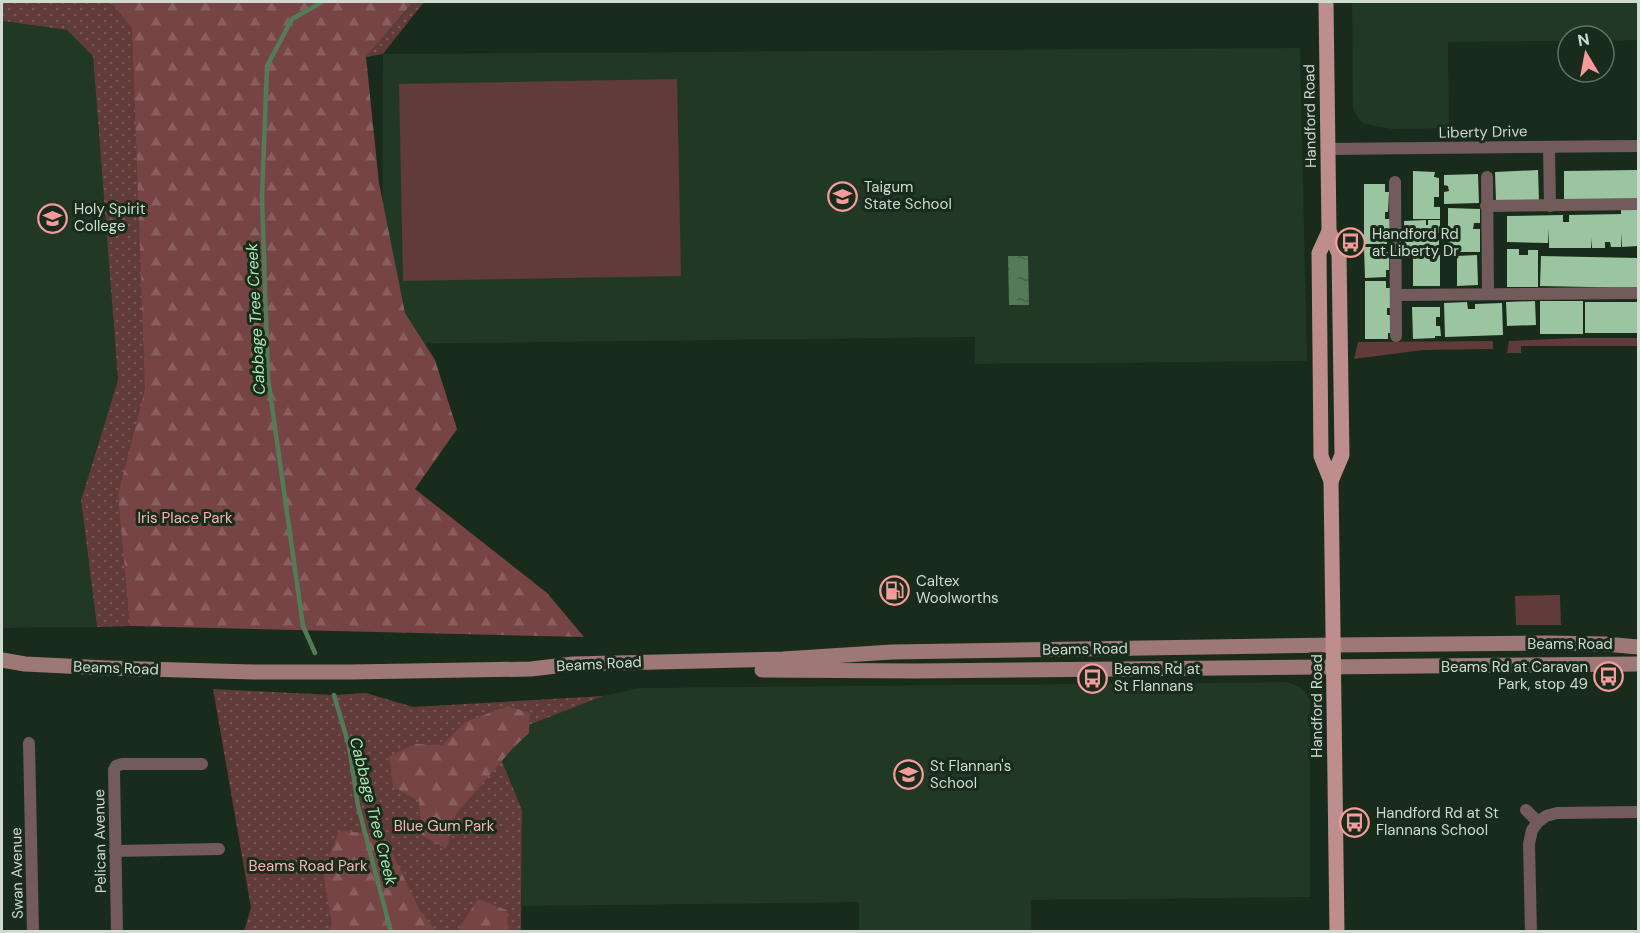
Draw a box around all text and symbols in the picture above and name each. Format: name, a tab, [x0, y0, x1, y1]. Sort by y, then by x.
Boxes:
north arrow	[1556, 24, 1616, 84]
text: N	[1576, 28, 1591, 51]
street label: Handford Road	[1299, 64, 1321, 168]
street label: Liberty Drive	[1438, 121, 1528, 143]
place label: Taigum State School	[864, 177, 952, 214]
school or university icon: Taigum State School	[827, 180, 859, 212]
place label: Holy Spirit College	[74, 199, 146, 236]
school or university icon: Holy Spirit College	[37, 202, 69, 234]
place label: Handford Rd at Liberty Dr	[1372, 224, 1459, 261]
bus stop icon: Handford Rd at Liberty Dr	[1335, 227, 1367, 259]
water label: Cabbage Tree Creek	[241, 242, 270, 395]
park label: Iris Place Park	[137, 508, 233, 528]
place label: Caltex Woolworths	[916, 571, 999, 608]
fuel station icon: Caltex Woolworths	[879, 574, 911, 606]
street label: Beams Road	[1527, 634, 1613, 654]
street label: Beams Road	[1042, 638, 1128, 660]
street label: Beams Road	[556, 652, 642, 676]
street label: Handford Road	[1307, 654, 1327, 758]
street label: Beams Road	[73, 657, 159, 679]
place label: Beams Rd at Caravan Park, stop 49	[1441, 657, 1588, 694]
place label: Beams Rd at St Flannans	[1114, 659, 1200, 696]
bus stop icon: Beams Rd at Caravan Park, stop 49	[1593, 660, 1625, 692]
bus stop icon: Beams Rd at St Flannans	[1077, 662, 1109, 694]
water label: Cabbage Tree Creek	[345, 735, 402, 888]
place label: St Flannan's School	[930, 756, 1011, 793]
school or university icon: St Flannan's School	[893, 759, 925, 791]
street label: Pelican Avenue	[89, 789, 111, 893]
place label: Handford Rd at St Flannans School	[1376, 803, 1499, 840]
bus stop icon: Handford Rd at St Flannans School	[1339, 806, 1371, 838]
park label: Blue Gum Park	[394, 816, 495, 836]
street label: Swan Avenue	[6, 827, 28, 919]
park label: Beams Road Park	[248, 856, 368, 876]

